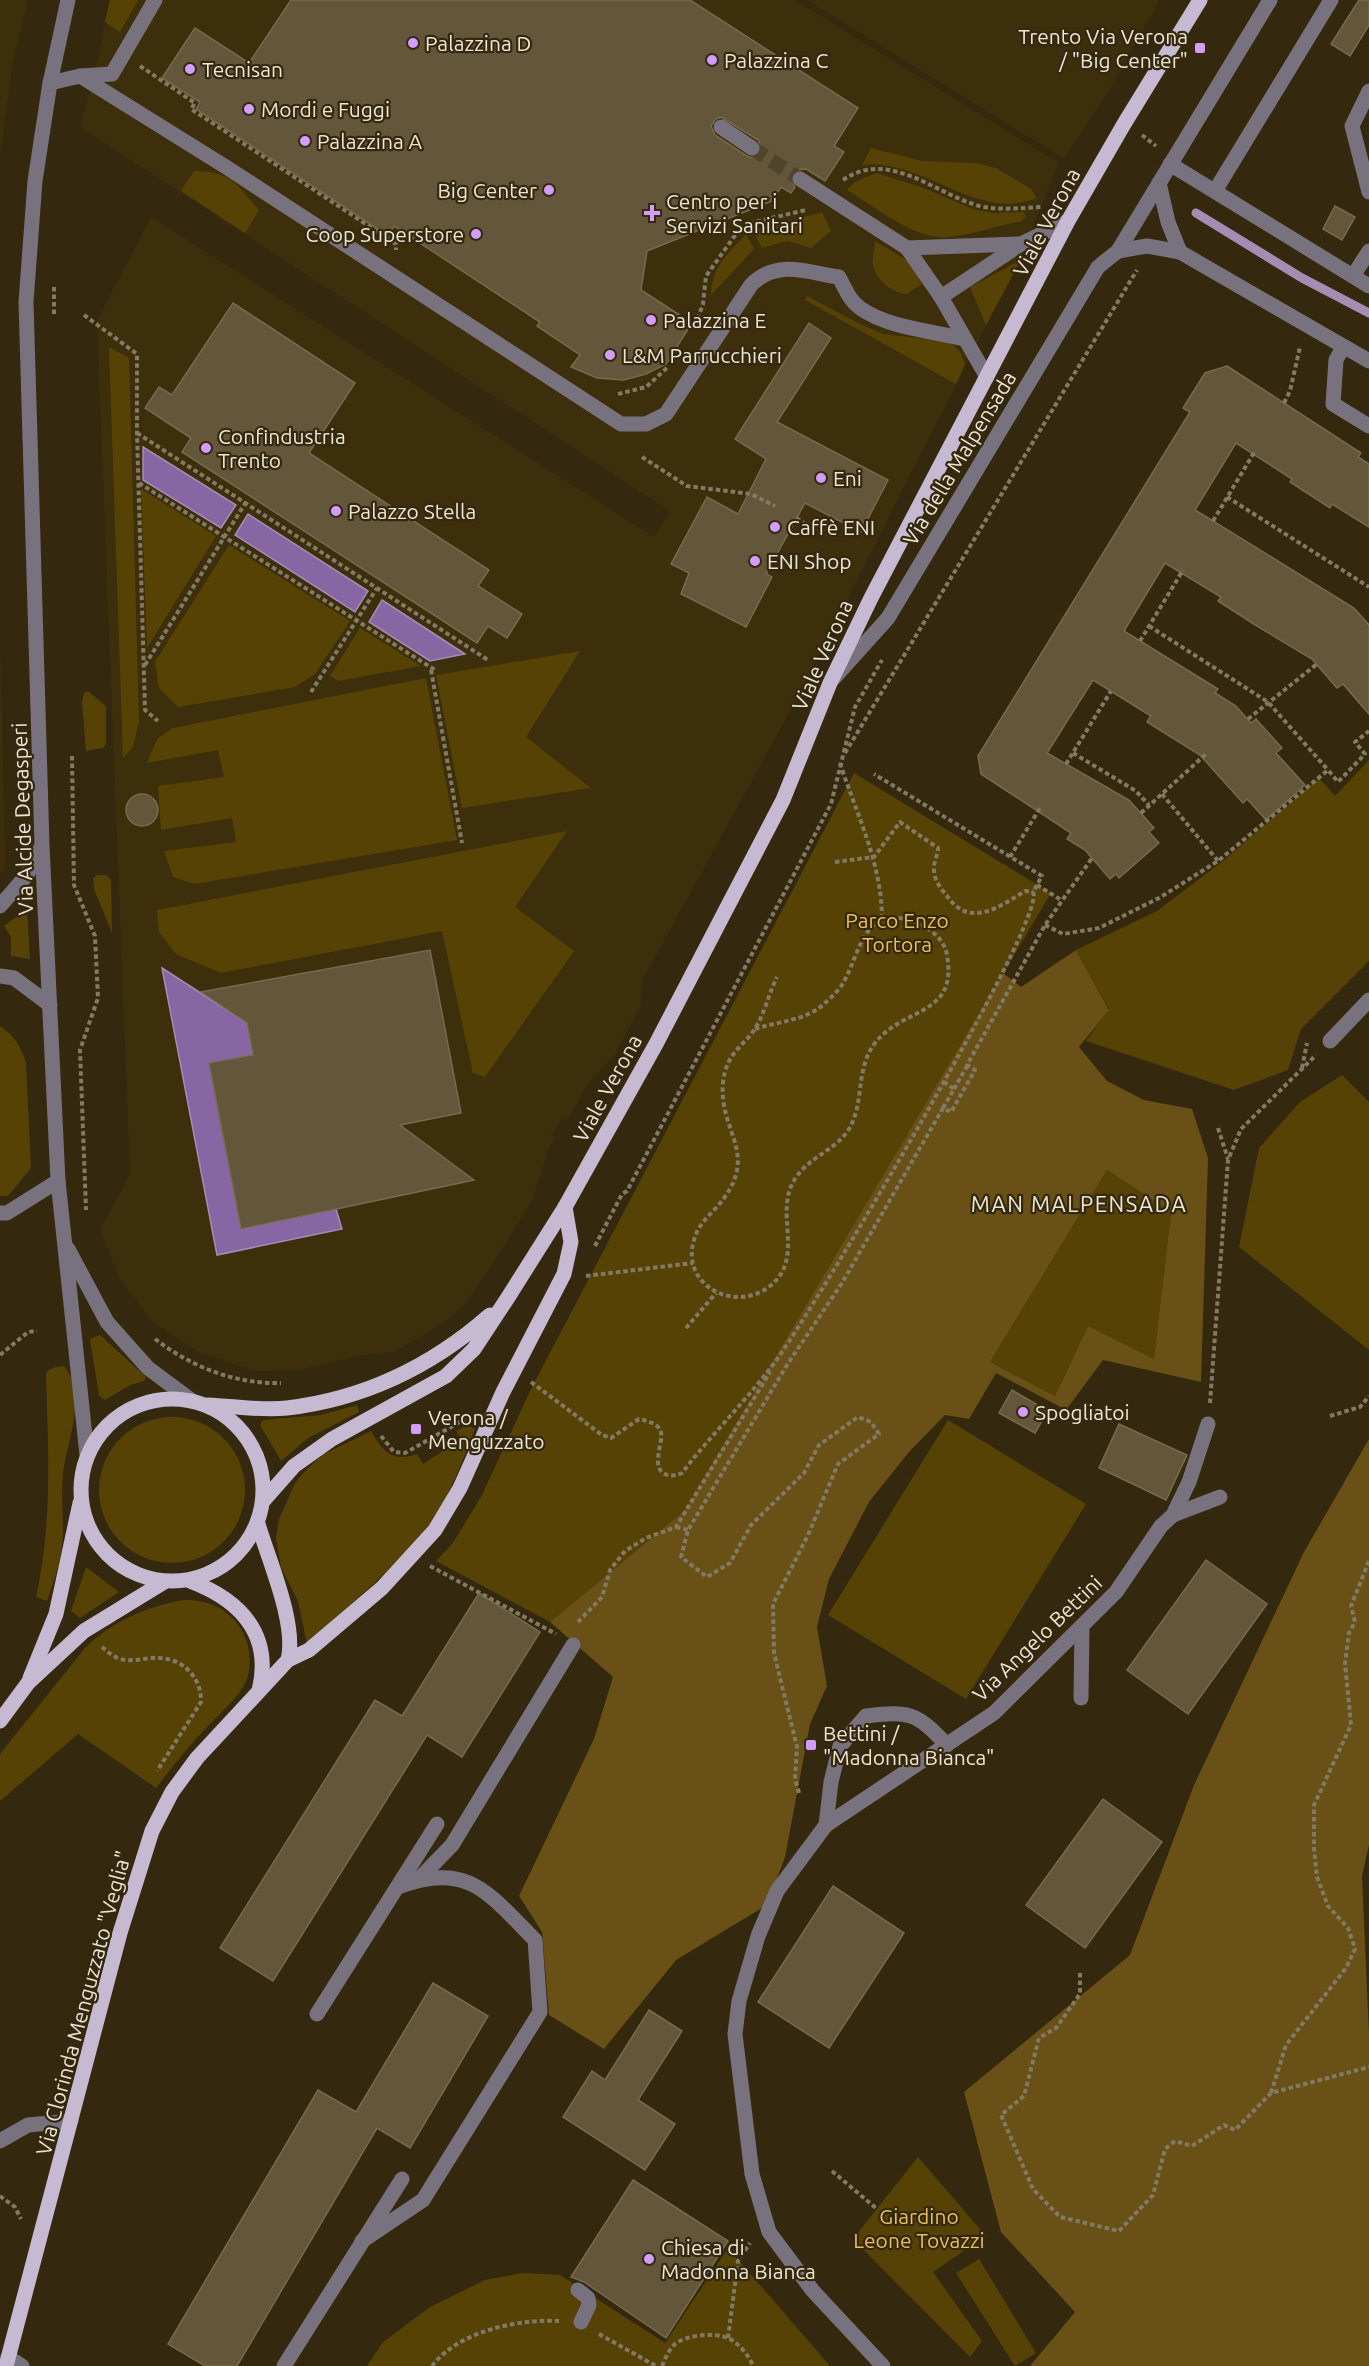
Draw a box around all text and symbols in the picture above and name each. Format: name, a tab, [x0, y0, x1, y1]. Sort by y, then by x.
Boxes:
place label: Trento Via Verona / "Big Center"	[1018, 24, 1188, 72]
place label: Palazzina D	[425, 31, 531, 55]
marker: Palazzina D	[406, 36, 420, 50]
marker: Trento Via Verona / "Big Center"	[1193, 41, 1207, 55]
place label: Palazzina C	[724, 48, 829, 72]
marker: Palazzina C	[705, 53, 719, 67]
place label: Tecnisan	[202, 57, 283, 81]
marker: Tecnisan	[183, 62, 197, 76]
place label: Mordi e Fuggi	[261, 97, 390, 121]
marker: Mordi e Fuggi	[242, 102, 256, 116]
place label: Palazzina A	[317, 129, 423, 153]
marker: Palazzina A	[298, 134, 312, 148]
street label: Viale Verona	[1007, 164, 1085, 280]
place label: Big Center	[437, 178, 537, 202]
marker: Big Center	[542, 183, 556, 197]
place label: Centro per i Servizi Sanitari	[666, 189, 803, 237]
marker: Centro per i Servizi Sanitari	[643, 204, 661, 222]
place label: Coop Superstore	[306, 222, 464, 246]
marker: Coop Superstore	[469, 227, 483, 241]
place label: Palazzina E	[663, 308, 766, 332]
marker: Palazzina E	[644, 313, 658, 327]
place label: L&M Parrucchieri	[622, 343, 782, 367]
marker: L&M Parrucchieri	[603, 348, 617, 362]
street label: Via della Malpensada	[898, 367, 1020, 549]
place label: Confindustria Trento	[218, 424, 346, 472]
marker: Confindustria Trento	[199, 441, 213, 455]
place label: Eni	[833, 466, 862, 490]
marker: Eni	[814, 471, 828, 485]
place label: Palazzo Stella	[348, 499, 476, 523]
marker: Palazzo Stella	[329, 504, 343, 518]
place label: Caffè ENI	[787, 515, 875, 539]
marker: Caffè ENI	[768, 520, 782, 534]
place label: ENI Shop	[767, 549, 852, 573]
marker: ENI Shop	[748, 554, 762, 568]
street label: Viale Verona	[787, 596, 857, 714]
street label: Via Alcide Degasperi	[7, 722, 37, 916]
park label: Parco Enzo Tortora	[845, 908, 949, 956]
street label: Viale Verona	[568, 1030, 646, 1146]
district label: MAN MALPENSADA	[971, 1191, 1187, 1216]
place label: Spogliatoi	[1035, 1400, 1130, 1424]
place label: Verona / Menguzzato	[428, 1405, 544, 1453]
marker: Spogliatoi	[1016, 1405, 1030, 1419]
marker: Verona / Menguzzato	[409, 1422, 423, 1436]
street label: Via Angelo Bettini	[967, 1570, 1107, 1706]
place label: Bettini / "Madonna Bianca"	[823, 1721, 994, 1769]
marker: Bettini / "Madonna Bianca"	[804, 1738, 818, 1752]
street label: Via Clorinda Menguzzato "Veglia"	[31, 1848, 135, 2158]
park label: Giardino Leone Tovazzi	[853, 2204, 985, 2252]
place label: Chiesa di Madonna Bianca	[661, 2235, 816, 2283]
marker: Chiesa di Madonna Bianca	[642, 2252, 656, 2266]

